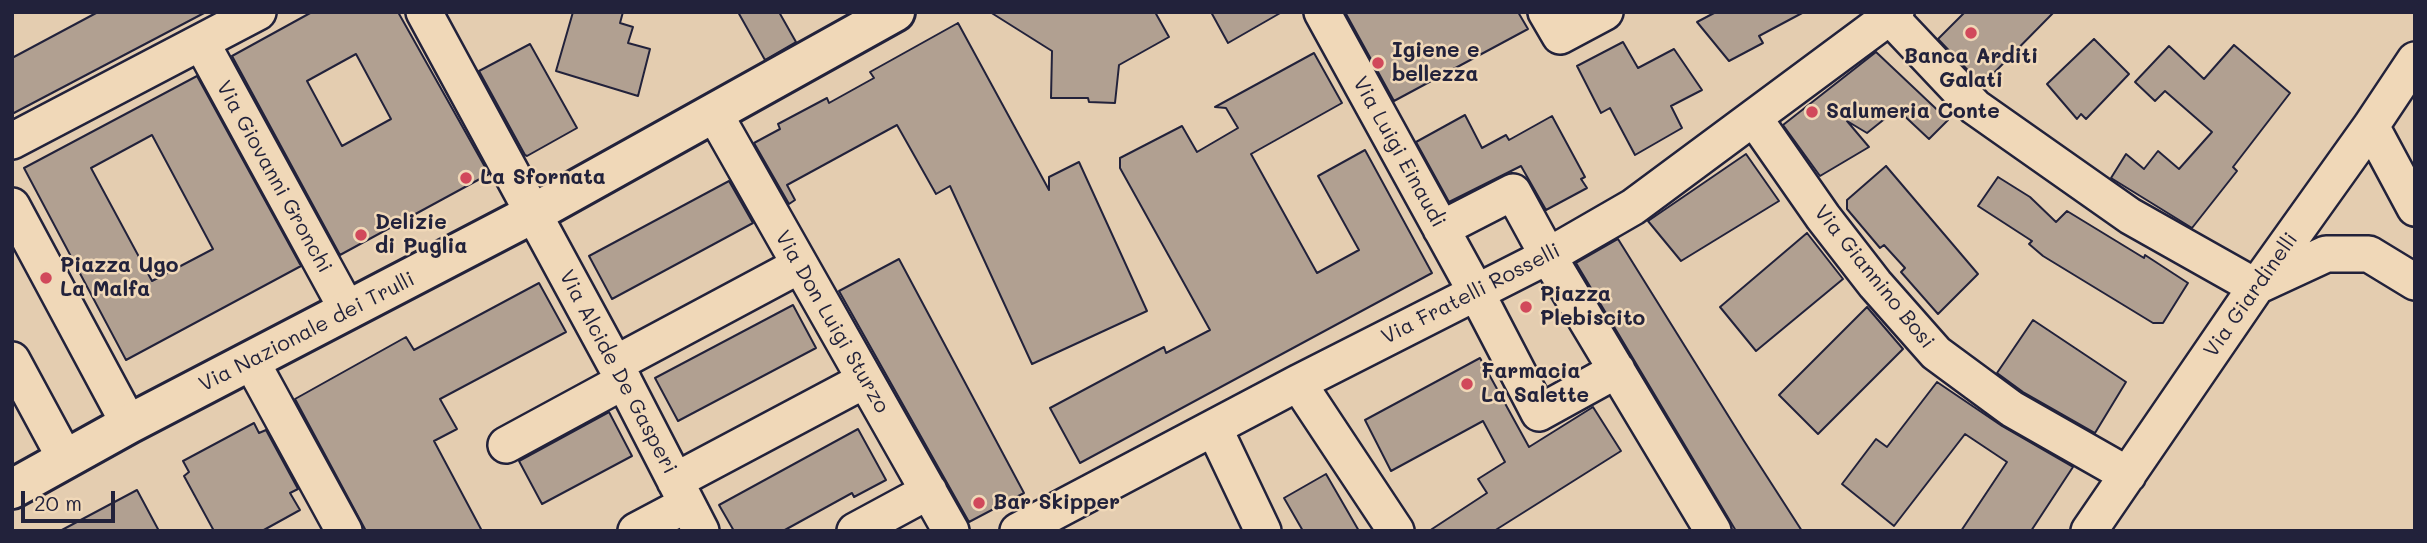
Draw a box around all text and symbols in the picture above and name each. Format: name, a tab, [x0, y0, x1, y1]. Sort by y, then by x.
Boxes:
marker: Banca Arditi Galati	[1963, 25, 1979, 41]
place label: Igiene e bellezza	[1392, 38, 1479, 88]
place label: Banca Arditi Galati	[1904, 44, 2038, 94]
marker: Igiene e bellezza	[1370, 55, 1386, 71]
street label: Via Luigi Einaudi	[1347, 72, 1451, 232]
street label: Via Giovanni Gronchi	[211, 77, 337, 277]
place label: Salumeria Conte	[1826, 99, 2000, 125]
marker: Salumeria Conte	[1804, 104, 1820, 120]
place label: La Sfornata	[480, 165, 606, 191]
marker: La Sfornata	[458, 170, 474, 186]
street label: Via Giannino Bosi	[1808, 200, 1940, 354]
place label: Delizie di Puglia	[375, 210, 468, 260]
street label: Via Don Luigi Sturzo	[769, 226, 895, 418]
marker: Delizie di Puglia	[353, 227, 369, 243]
street label: Via Giardinelli	[2199, 228, 2303, 362]
street label: Via Fratelli Rosselli	[1377, 238, 1565, 350]
place label: Piazza Ugo La Malfa	[60, 253, 179, 303]
street label: Via Alcide De Gasperi	[554, 266, 682, 478]
street label: Via Nazionale dei Trulli	[195, 267, 419, 397]
marker: Piazza Ugo La Malfa	[38, 270, 54, 286]
place label: Piazza Plebiscito	[1540, 282, 1645, 332]
marker: Piazza Plebiscito	[1518, 299, 1534, 315]
place label: Farmacia La Salette	[1481, 359, 1589, 409]
marker: Farmacia La Salette	[1459, 376, 1475, 392]
scale bar	[24, 476, 119, 520]
text: 20 m	[34, 489, 82, 516]
place label: Bar Skipper	[993, 490, 1120, 516]
marker: Bar Skipper	[971, 495, 987, 511]

